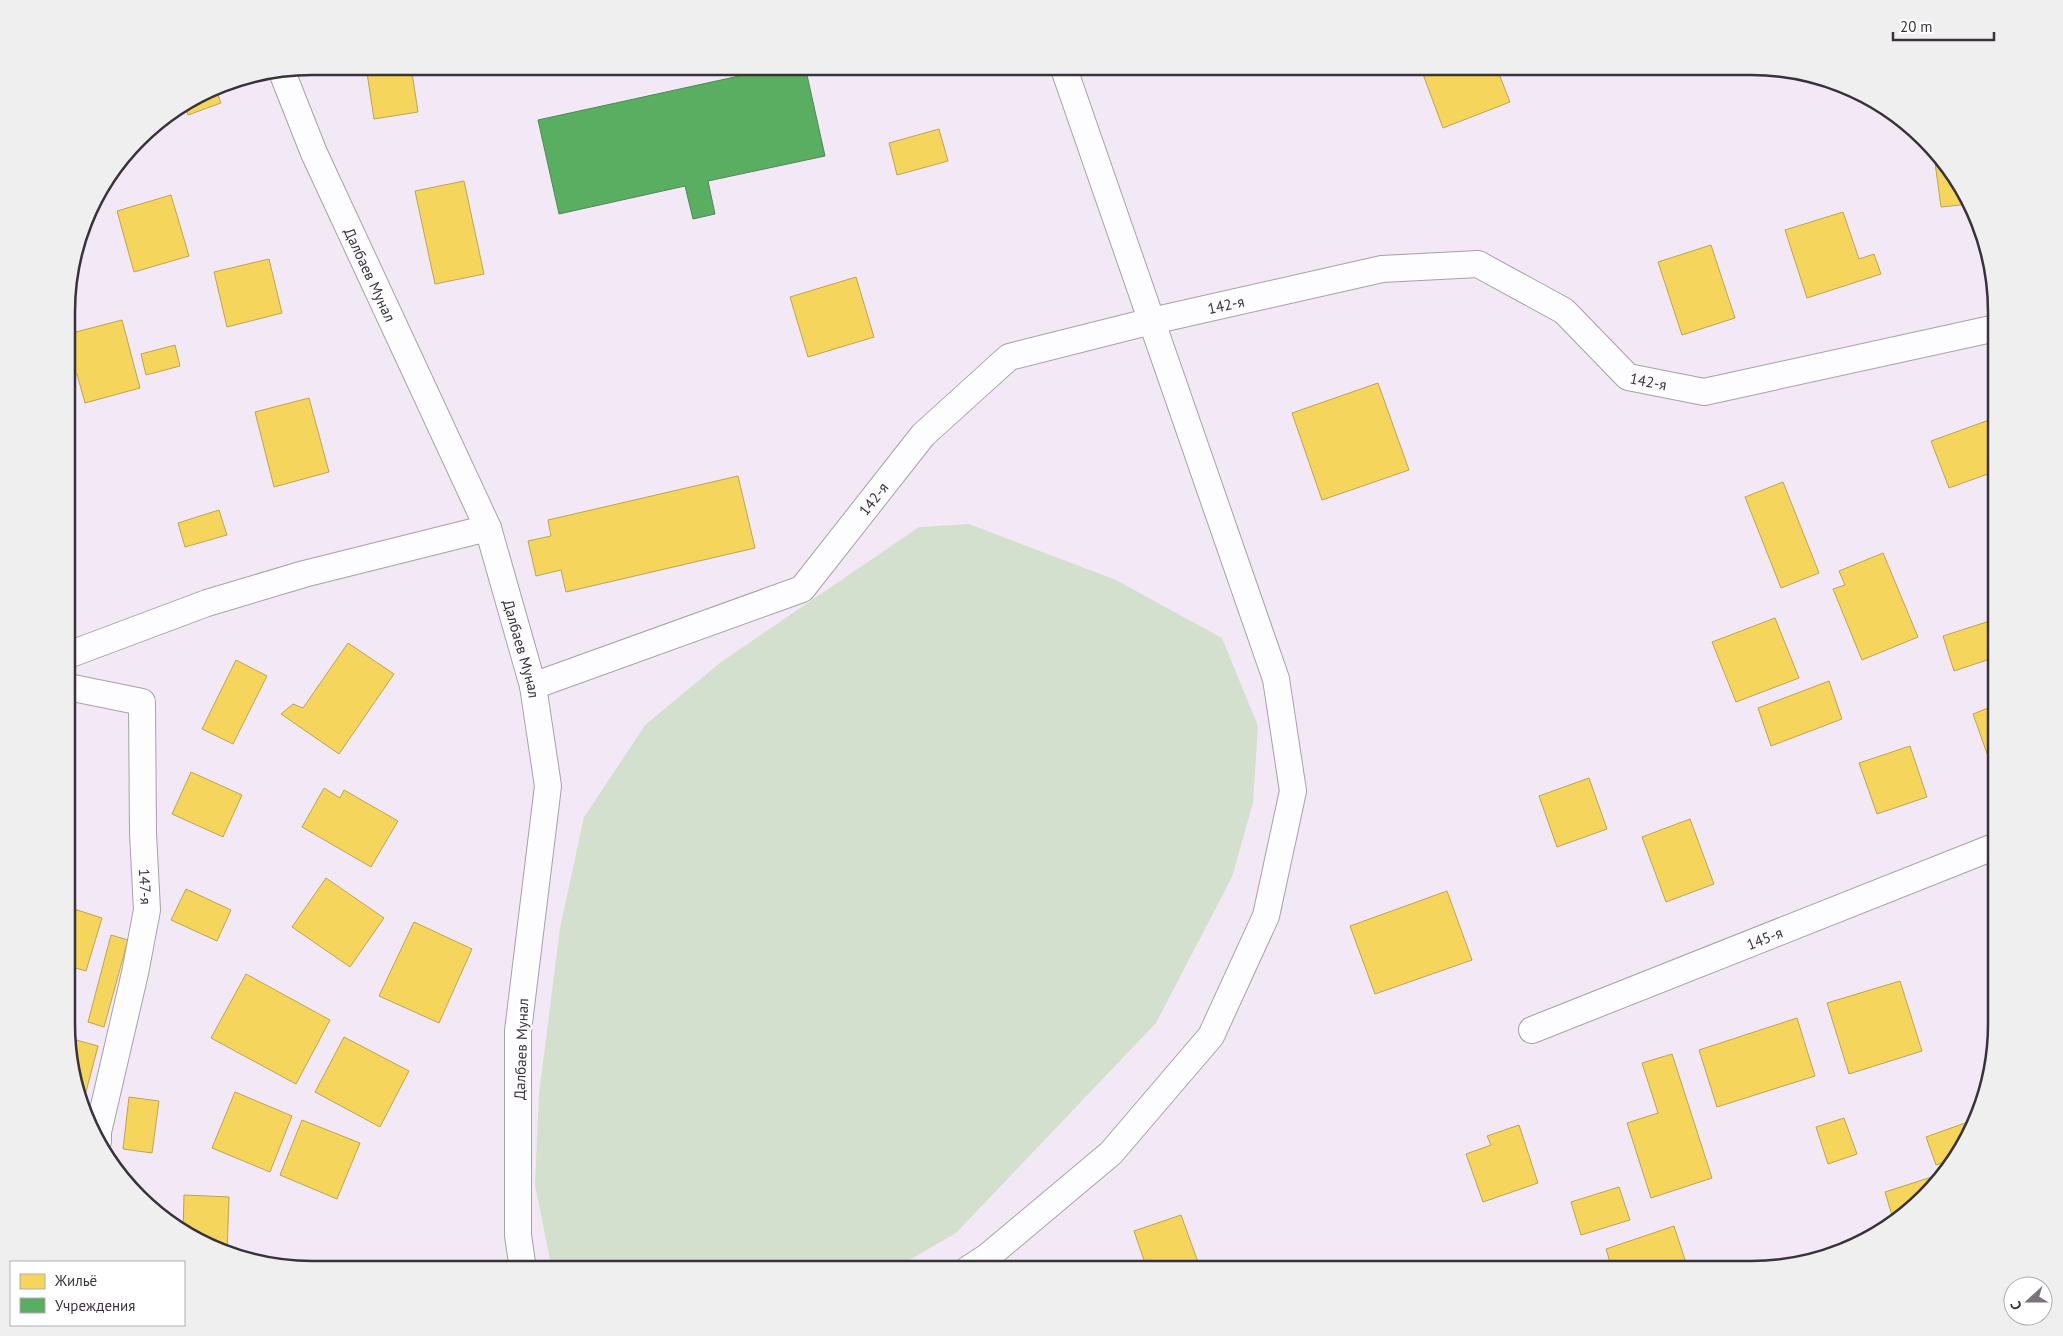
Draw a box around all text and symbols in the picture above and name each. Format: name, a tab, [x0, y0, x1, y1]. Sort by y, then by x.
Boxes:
scale bar	[1893, 10, 1994, 42]
text: 20 m	[1900, 17, 1933, 36]
street label: Далбаев Мунал	[340, 224, 400, 325]
street label: 142-я	[1206, 291, 1246, 318]
street label: 142-я	[1628, 368, 1668, 394]
street label: 142-я	[854, 478, 892, 519]
street label: Далбаев Мунал	[499, 597, 544, 699]
street label: 147-я	[135, 868, 156, 905]
street label: 145-я	[1744, 922, 1785, 954]
street label: Далбаев Мунал	[510, 998, 532, 1100]
legend	[10, 1261, 185, 1326]
text: Жильё	[54, 1271, 97, 1290]
north arrow	[2003, 1276, 2053, 1326]
text: Учреждения	[55, 1296, 135, 1315]
text: С	[2006, 1299, 2026, 1313]

